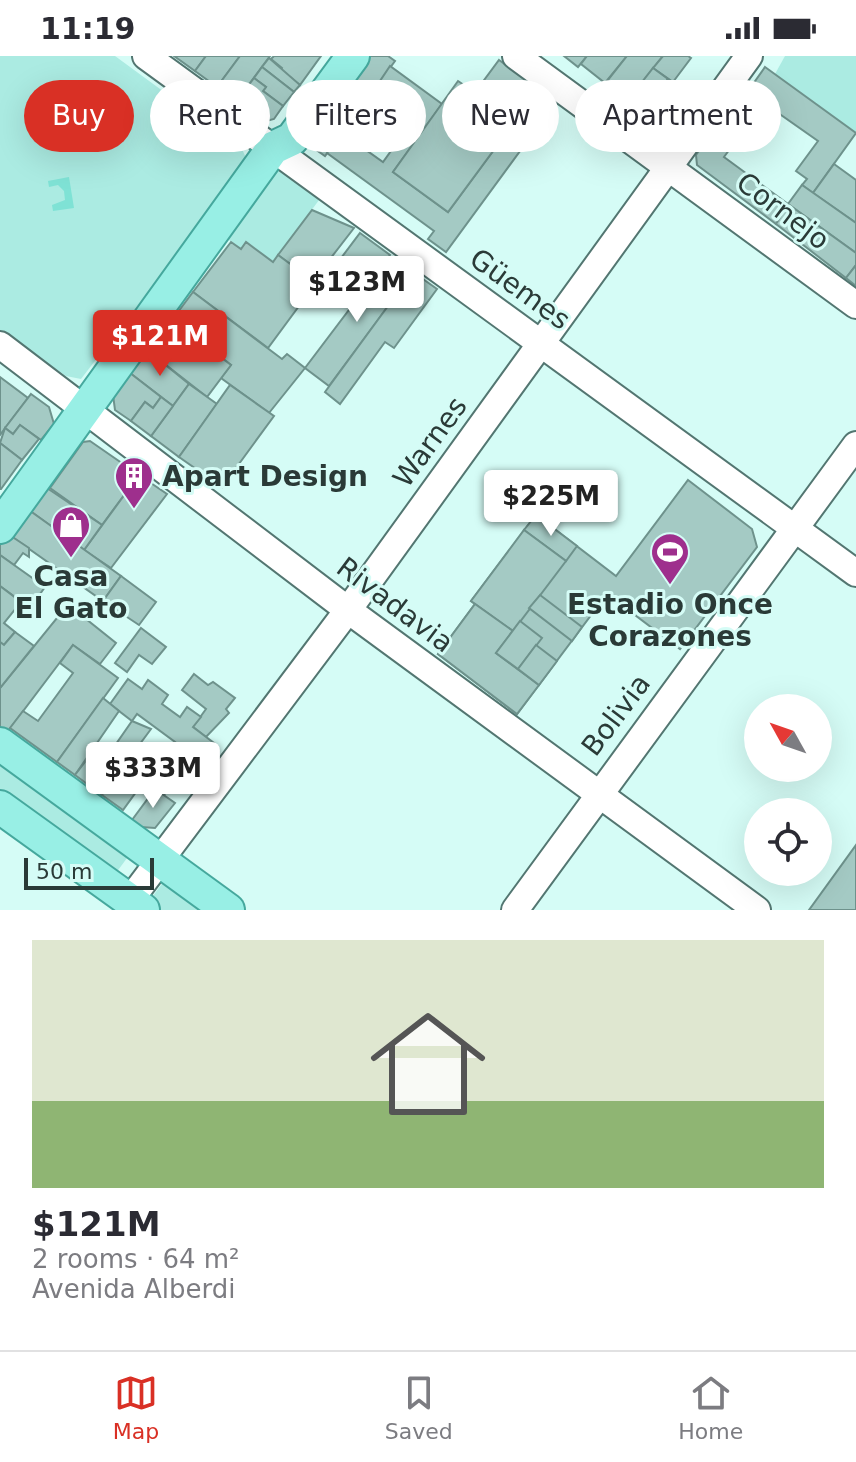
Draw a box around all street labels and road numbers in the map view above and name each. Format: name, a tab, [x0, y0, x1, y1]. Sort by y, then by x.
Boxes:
street label: Cornejo	[730, 165, 836, 257]
street label: Güemes	[463, 242, 577, 336]
street label: Warnes	[386, 390, 474, 494]
street label: Rivadavia	[330, 550, 460, 660]
street label: Bolivia	[575, 668, 657, 762]

